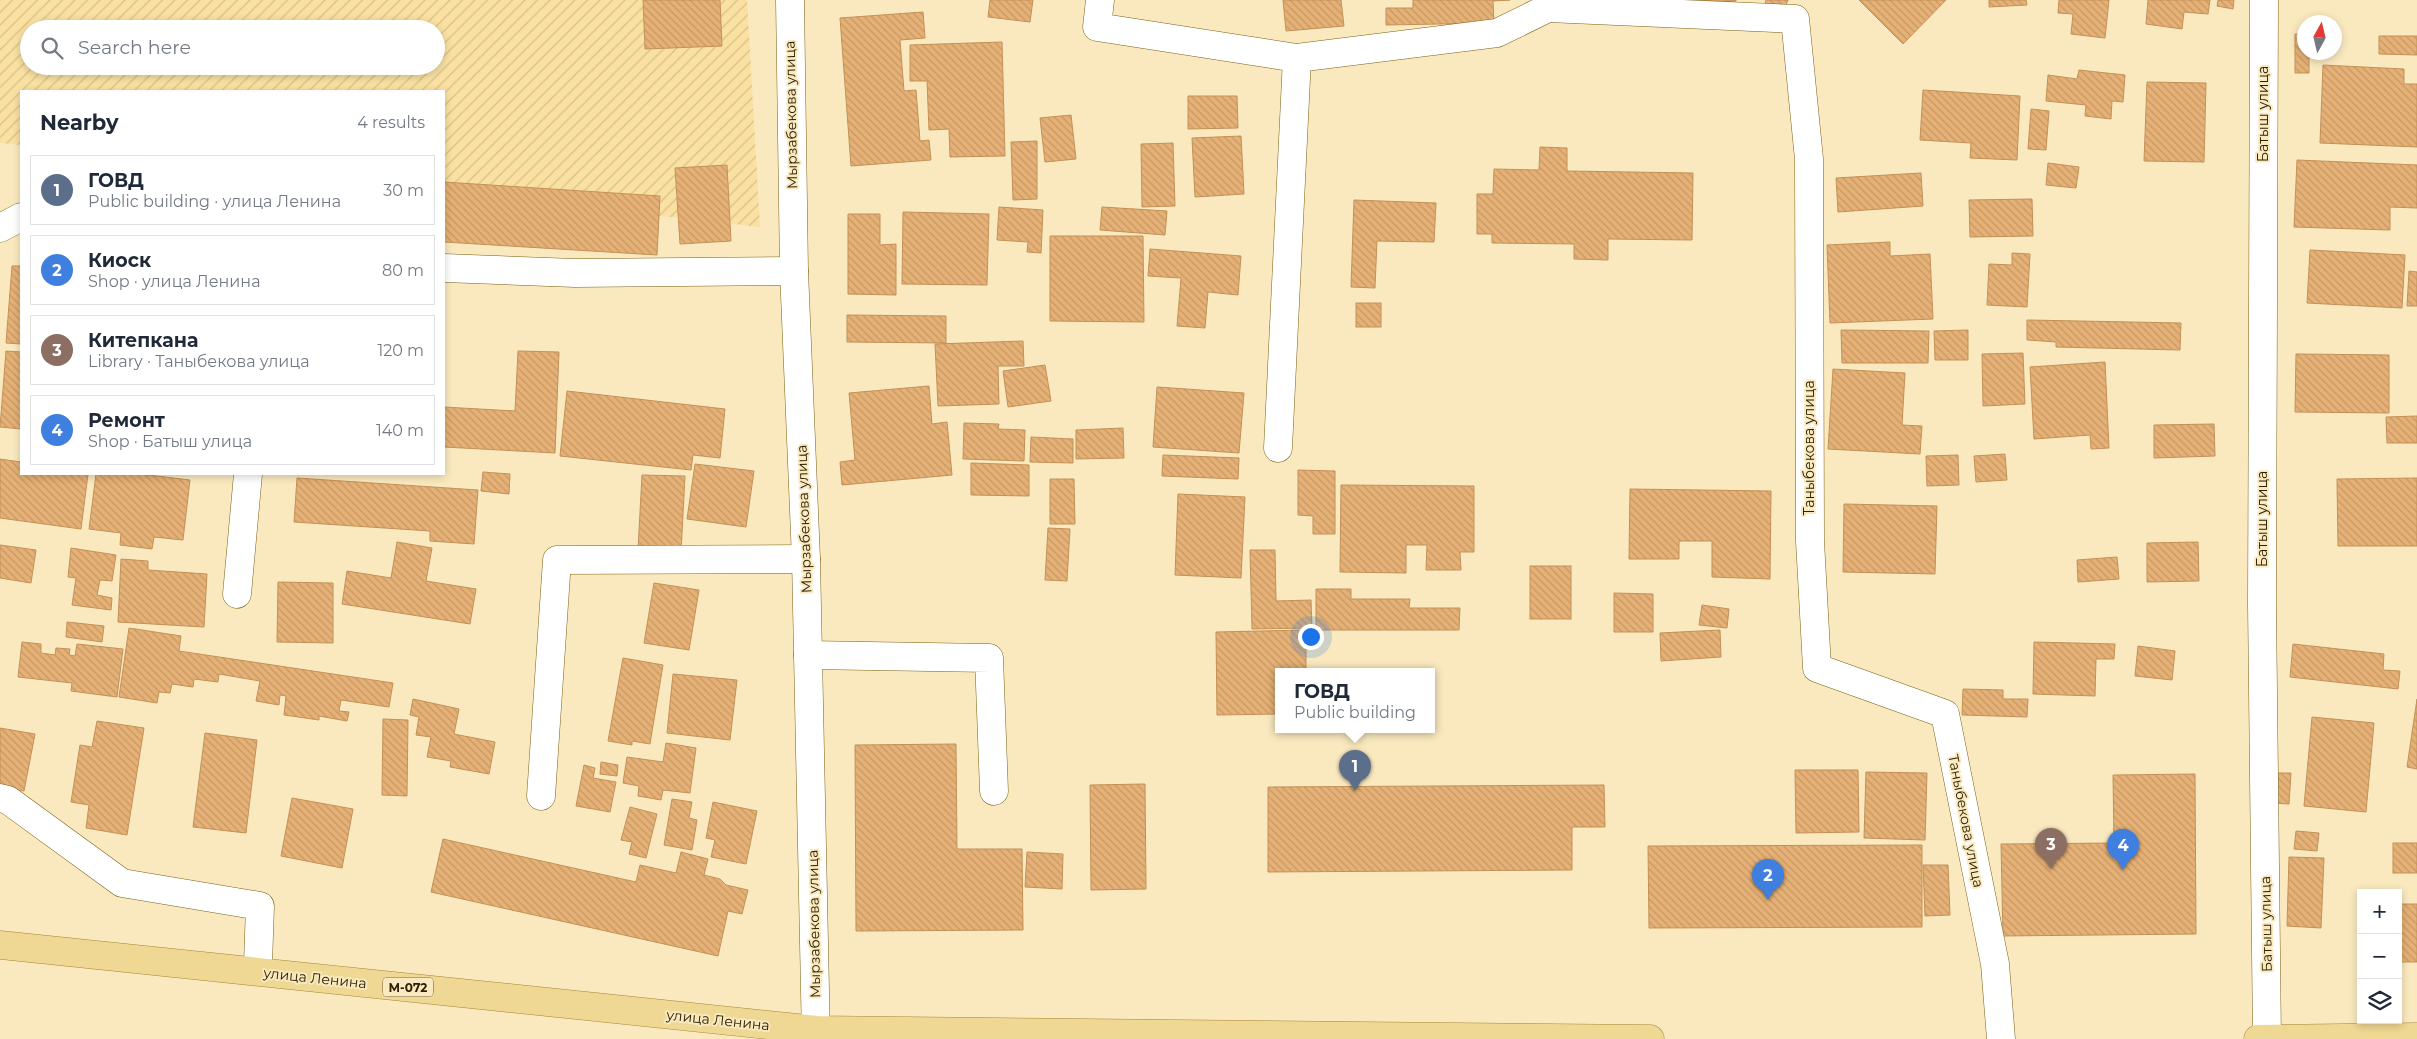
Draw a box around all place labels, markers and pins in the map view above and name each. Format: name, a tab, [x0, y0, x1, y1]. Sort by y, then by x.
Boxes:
pin: 1	[1339, 750, 1371, 791]
pin: 3	[2035, 828, 2067, 869]
pin: 4	[2107, 829, 2139, 870]
pin: 2	[1752, 859, 1784, 900]

